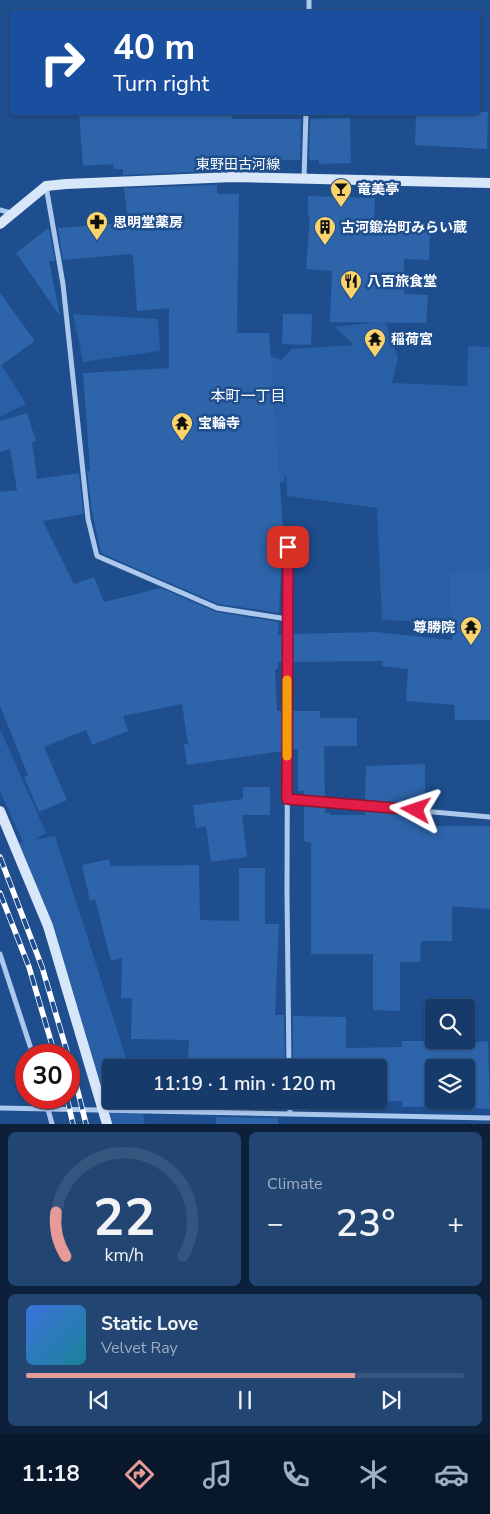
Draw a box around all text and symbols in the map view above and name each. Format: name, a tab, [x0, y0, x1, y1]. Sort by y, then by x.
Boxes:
text: 40 m	[113, 24, 195, 71]
icon: right	[30, 30, 95, 95]
text: Turn right	[113, 69, 209, 99]
street label: 東野田古河線	[196, 155, 280, 174]
bar icon: 竜美亭	[329, 177, 353, 208]
place label: 竜美亭	[357, 180, 399, 199]
pharmacy icon: 思明堂薬房	[85, 210, 109, 241]
place label: 思明堂薬房	[113, 213, 183, 232]
building icon: 古河鍛治町みらい蔵	[313, 215, 337, 246]
place label: 古河鍛治町みらい蔵	[341, 218, 467, 237]
restaurant icon: 八百旅食堂	[339, 269, 363, 300]
place label: 八百旅食堂	[367, 272, 437, 291]
temple icon: 稲荷宮	[363, 327, 387, 358]
place label: 稲荷宮	[391, 330, 433, 349]
district label: 本町一丁目	[210, 386, 286, 406]
temple icon: 宝輪寺	[170, 411, 194, 442]
place label: 宝輪寺	[198, 414, 240, 433]
pin	[267, 526, 309, 568]
icon: arrive	[274, 533, 302, 561]
temple icon: 尊勝院	[459, 615, 483, 646]
place label: 尊勝院	[413, 618, 455, 637]
position arrow	[389, 783, 441, 835]
map controls	[425, 999, 475, 1109]
button: search	[425, 999, 475, 1049]
speed limit sign: 30	[15, 1044, 80, 1109]
button: layers	[425, 1059, 475, 1109]
text: 11:19 · 1 min · 120 m	[153, 1071, 336, 1097]
text: Climate	[267, 1173, 322, 1195]
text: 22	[93, 1182, 156, 1253]
text: 23°	[336, 1198, 395, 1249]
text: −	[267, 1205, 284, 1243]
text: +	[447, 1205, 464, 1243]
text: km/h	[105, 1243, 144, 1267]
text: Static Love	[101, 1311, 198, 1337]
text: Velvet Ray	[101, 1337, 178, 1359]
icon: previous	[85, 1386, 113, 1414]
icon: pause	[231, 1386, 259, 1414]
icon: next	[377, 1386, 405, 1414]
icon: directions	[122, 1457, 157, 1492]
icon: music	[200, 1457, 235, 1492]
icon: phone	[278, 1457, 313, 1492]
icon: climate	[356, 1457, 391, 1492]
icon: car	[434, 1457, 469, 1492]
text: 11:18	[21, 1459, 80, 1489]

